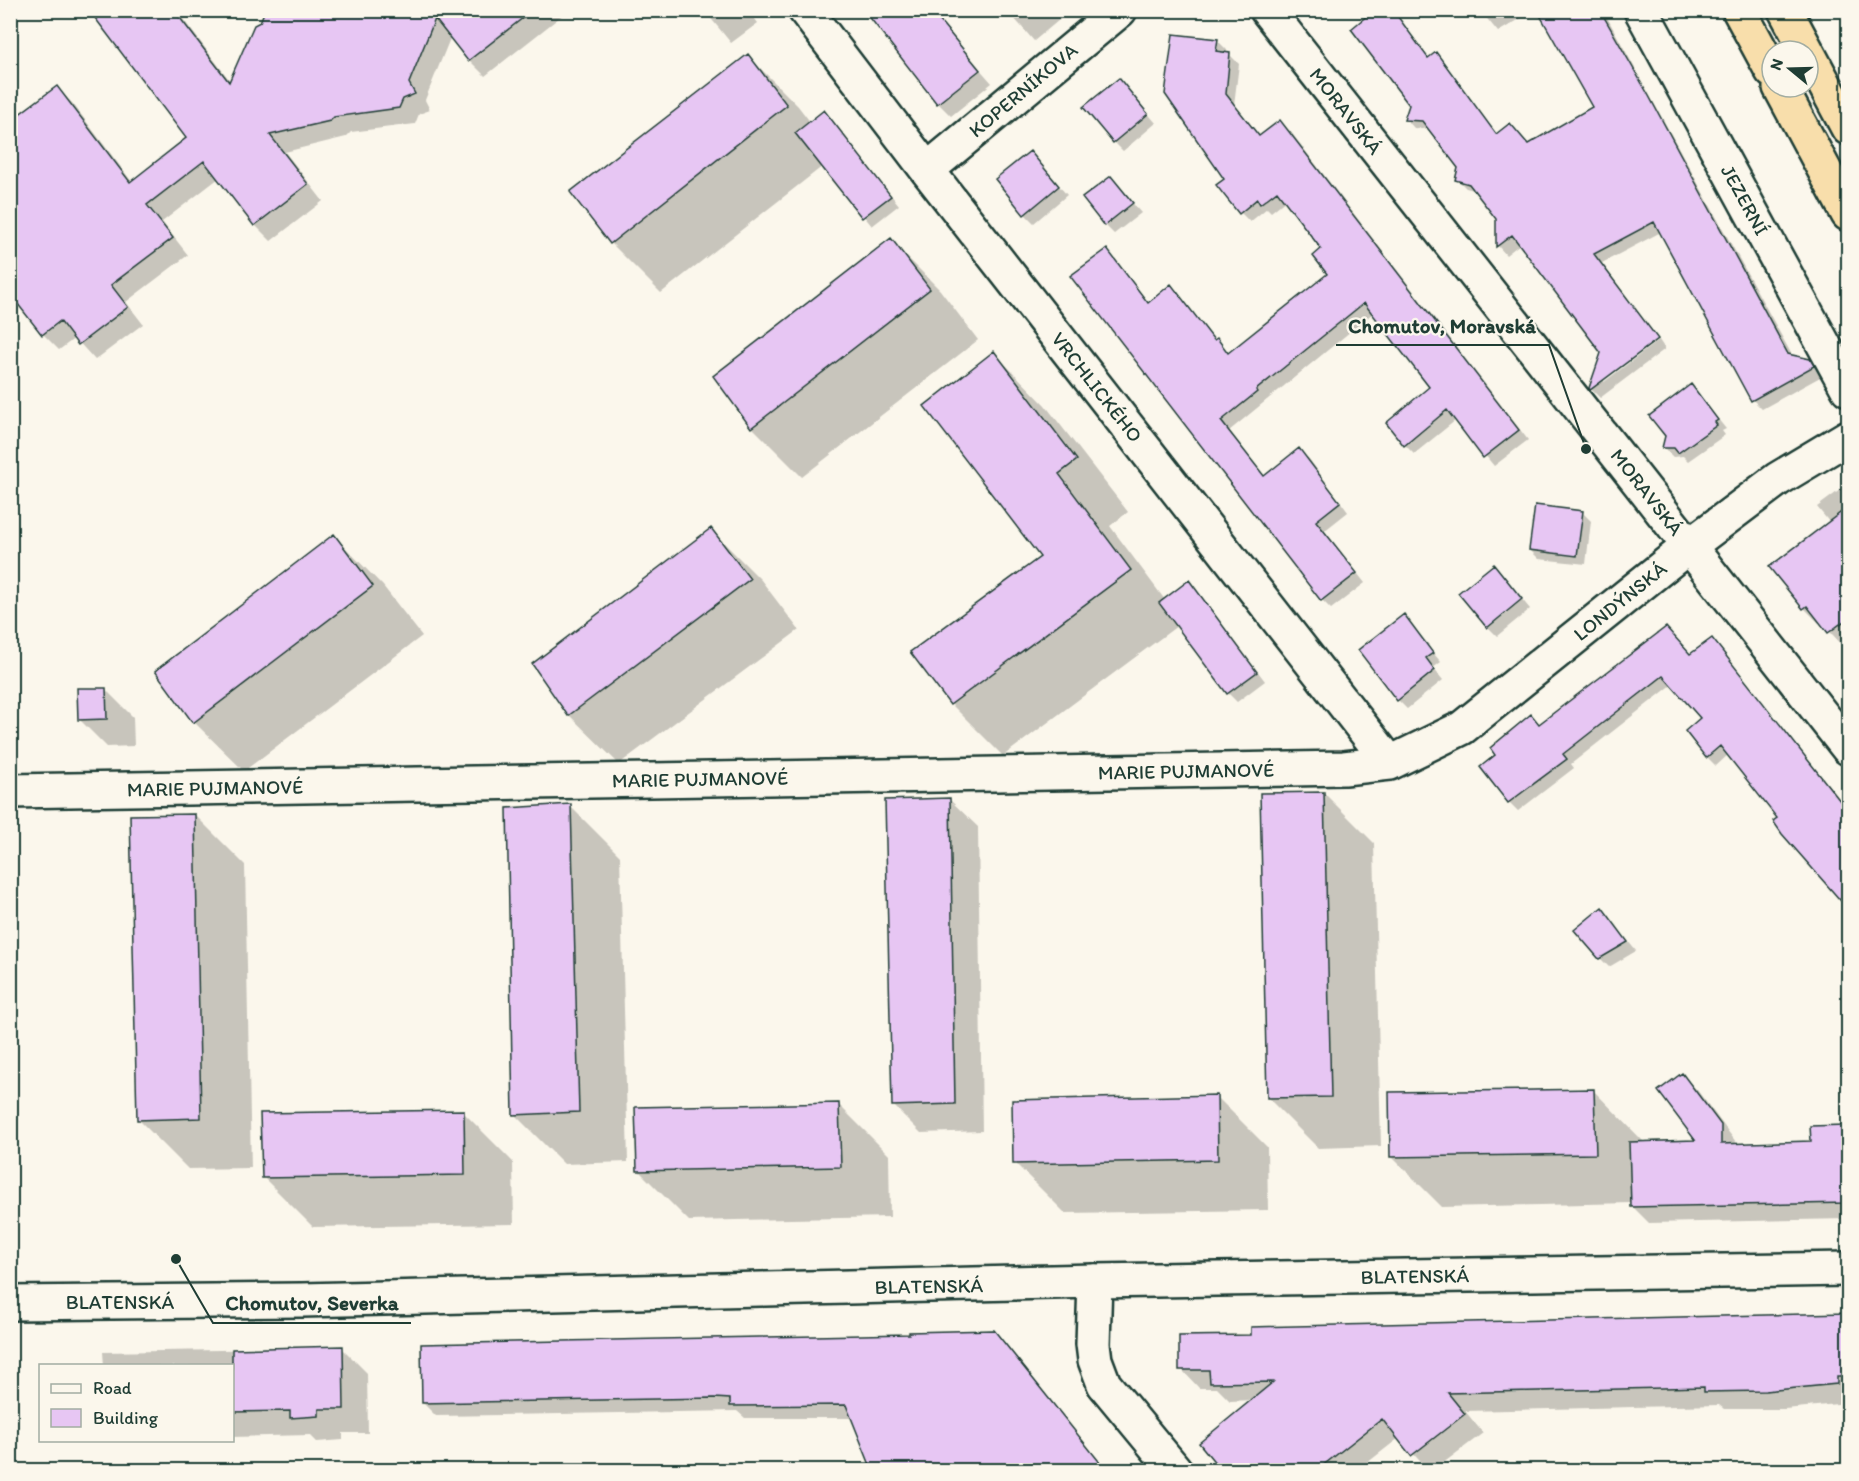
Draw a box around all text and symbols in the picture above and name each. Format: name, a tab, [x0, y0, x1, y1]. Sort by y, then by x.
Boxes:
street label: KOPERNÍKOVA	[964, 37, 1082, 142]
north arrow	[1760, 39, 1820, 99]
text: N	[1766, 56, 1787, 72]
street label: MORAVSKÁ	[1305, 63, 1388, 159]
street label: JEZERNÍ	[1716, 161, 1774, 239]
callout: Chomutov, Moravská	[1336, 306, 1549, 345]
text: Chomutov, Moravská	[1348, 313, 1537, 338]
street label: VRCHLICKÉHO	[1046, 327, 1148, 447]
street label: MORAVSKÁ	[1606, 444, 1689, 540]
street label: LONDÝNSKÁ	[1569, 556, 1672, 646]
street label: MARIE PUJMANOVÉ	[1098, 757, 1274, 785]
street label: MARIE PUJMANOVÉ	[612, 765, 788, 793]
street label: MARIE PUJMANOVÉ	[127, 774, 303, 802]
street label: BLATENSKÁ	[1361, 1263, 1470, 1289]
street label: BLATENSKÁ	[875, 1273, 984, 1299]
callout: Chomutov, Severka	[213, 1284, 411, 1323]
street label: BLATENSKÁ	[66, 1290, 174, 1314]
text: Chomutov, Severka	[225, 1290, 400, 1315]
legend	[39, 1364, 234, 1442]
text: Road	[93, 1377, 132, 1399]
text: Building	[93, 1407, 159, 1429]

